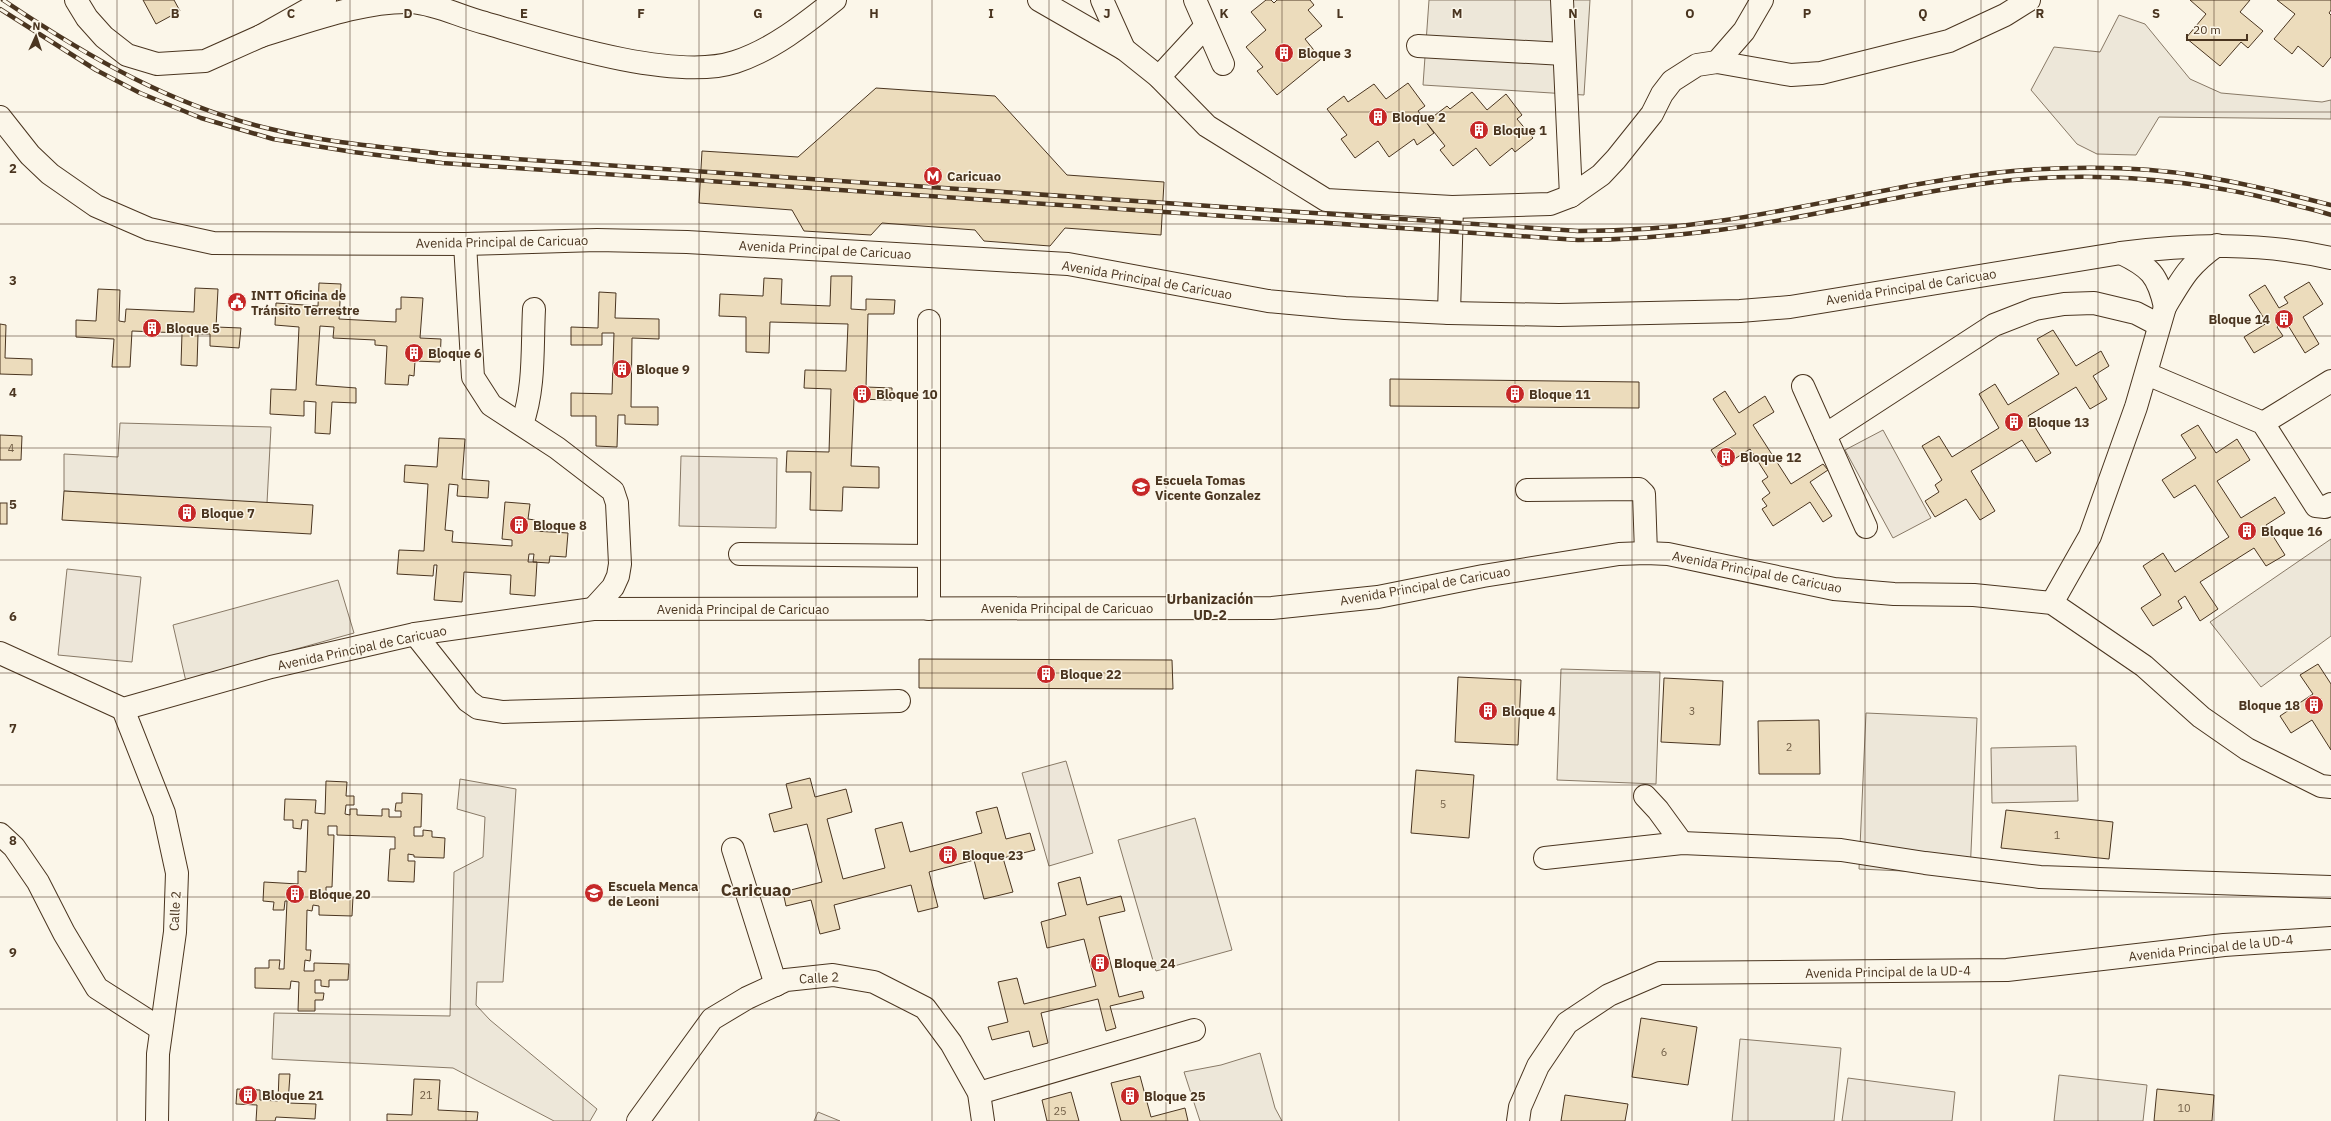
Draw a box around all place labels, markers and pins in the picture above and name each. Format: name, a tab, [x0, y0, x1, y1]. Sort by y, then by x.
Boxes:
building icon: Bloque 3	[1273, 42, 1295, 64]
place label: Bloque 3	[1298, 45, 1352, 62]
building icon: Bloque 2	[1367, 106, 1389, 128]
place label: Bloque 2	[1392, 109, 1446, 126]
building icon: Bloque 1	[1468, 119, 1490, 141]
place label: Bloque 1	[1493, 122, 1547, 139]
metro station icon: Caricuao	[922, 165, 944, 187]
place label: Caricuao	[947, 168, 1001, 185]
place label: INTT Oficina de Tránsito Terrestre	[251, 287, 360, 319]
public building icon: INTT Oficina de Tránsito Terrestre	[226, 291, 248, 313]
building icon: Bloque 14	[2273, 308, 2295, 330]
place label: Bloque 14	[2208, 311, 2270, 328]
building icon: Bloque 5	[141, 317, 163, 339]
place label: Bloque 5	[166, 320, 220, 337]
building icon: Bloque 6	[403, 342, 425, 364]
place label: Bloque 6	[428, 345, 482, 362]
building icon: Bloque 9	[611, 358, 633, 380]
place label: Bloque 9	[636, 361, 690, 378]
building icon: Bloque 10	[851, 383, 873, 405]
building icon: Bloque 11	[1504, 383, 1526, 405]
place label: Bloque 10	[876, 386, 938, 403]
place label: Bloque 11	[1529, 386, 1591, 403]
building icon: Bloque 13	[2003, 411, 2025, 433]
place label: Bloque 13	[2028, 414, 2090, 431]
building icon: Bloque 12	[1715, 446, 1737, 468]
place label: Bloque 12	[1740, 449, 1802, 466]
place label: Escuela Tomas Vicente Gonzalez	[1155, 472, 1261, 504]
school or university icon: Escuela Tomas Vicente Gonzalez	[1130, 476, 1152, 498]
building icon: Bloque 7	[176, 502, 198, 524]
place label: Bloque 7	[201, 505, 255, 522]
building icon: Bloque 8	[508, 514, 530, 536]
place label: Bloque 8	[533, 517, 587, 534]
building icon: Bloque 16	[2236, 520, 2258, 542]
place label: Bloque 16	[2261, 523, 2323, 540]
building icon: Bloque 22	[1035, 663, 1057, 685]
place label: Bloque 22	[1060, 666, 1122, 683]
building icon: Bloque 18	[2303, 694, 2325, 716]
place label: Bloque 18	[2238, 697, 2300, 714]
building icon: Bloque 4	[1477, 700, 1499, 722]
place label: Bloque 4	[1502, 703, 1556, 720]
building icon: Bloque 23	[937, 844, 959, 866]
place label: Bloque 23	[962, 847, 1024, 864]
place label: Escuela Menca de Leoni	[608, 878, 698, 910]
school or university icon: Escuela Menca de Leoni	[583, 882, 605, 904]
building icon: Bloque 20	[284, 883, 306, 905]
place label: Bloque 20	[309, 886, 371, 903]
building icon: Bloque 24	[1089, 952, 1111, 974]
place label: Bloque 24	[1114, 955, 1176, 972]
building icon: Bloque 21	[237, 1084, 259, 1106]
building icon: Bloque 25	[1119, 1085, 1141, 1107]
place label: Bloque 21	[262, 1087, 324, 1104]
place label: Bloque 25	[1144, 1088, 1206, 1105]

